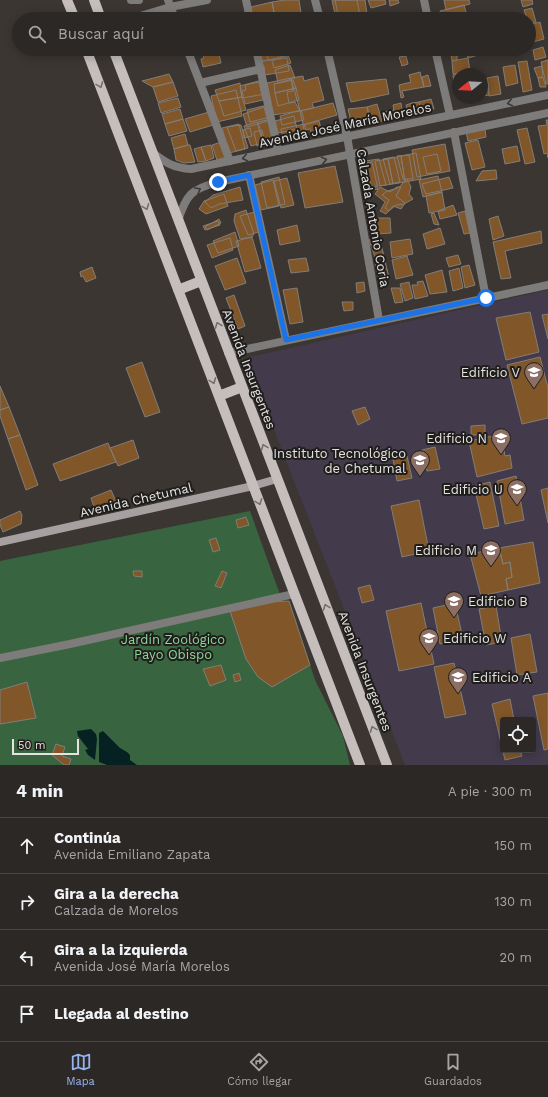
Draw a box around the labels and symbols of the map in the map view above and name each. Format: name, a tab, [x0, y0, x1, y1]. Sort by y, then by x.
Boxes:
north arrow	[452, 68, 488, 104]
one-way arrow	[95, 82, 103, 89]
street label: Avenida José María Morelos	[257, 99, 433, 151]
one-way arrow	[507, 99, 513, 107]
street label: Calzada Antonio Coria	[353, 148, 393, 289]
one-way arrow	[242, 153, 248, 161]
one-way arrow	[321, 156, 327, 164]
route end	[209, 173, 227, 191]
one-way arrow	[194, 187, 201, 194]
one-way arrow	[142, 203, 150, 210]
route start	[477, 289, 495, 307]
street label: Avenida Insurgentes	[219, 307, 279, 431]
one-way arrow	[214, 322, 222, 329]
school or university icon: Edificio V	[523, 361, 545, 389]
place label: Edificio V	[461, 365, 521, 380]
one-way arrow	[208, 377, 216, 384]
school or university icon: Edificio N	[490, 427, 512, 455]
place label: Edificio N	[426, 431, 487, 446]
one-way arrow	[261, 443, 269, 450]
place label: Instituto Tecnológico de Chetumal	[273, 446, 406, 476]
school or university icon: Instituto Tecnológico de Chetumal	[409, 449, 431, 477]
school or university icon: Edificio U	[506, 478, 528, 506]
street label: Avenida Chetumal	[78, 480, 194, 520]
place label: Edificio U	[443, 482, 503, 497]
one-way arrow	[254, 499, 262, 506]
school or university icon: Edificio M	[480, 539, 502, 567]
place label: Edificio M	[415, 543, 477, 558]
school or university icon: Edificio B	[443, 590, 465, 618]
place label: Edificio B	[468, 594, 528, 609]
one-way arrow	[323, 604, 331, 611]
street label: Avenida Insurgentes	[335, 609, 395, 733]
school or university icon: Edificio W	[418, 627, 440, 655]
place label: Edificio W	[443, 631, 507, 646]
park label: Jardín Zoológico Payo Obispo	[121, 632, 225, 662]
school or university icon: Edificio A	[447, 666, 469, 694]
place label: Edificio A	[472, 670, 532, 685]
one-way arrow	[370, 725, 378, 732]
scale bar	[12, 737, 79, 756]

